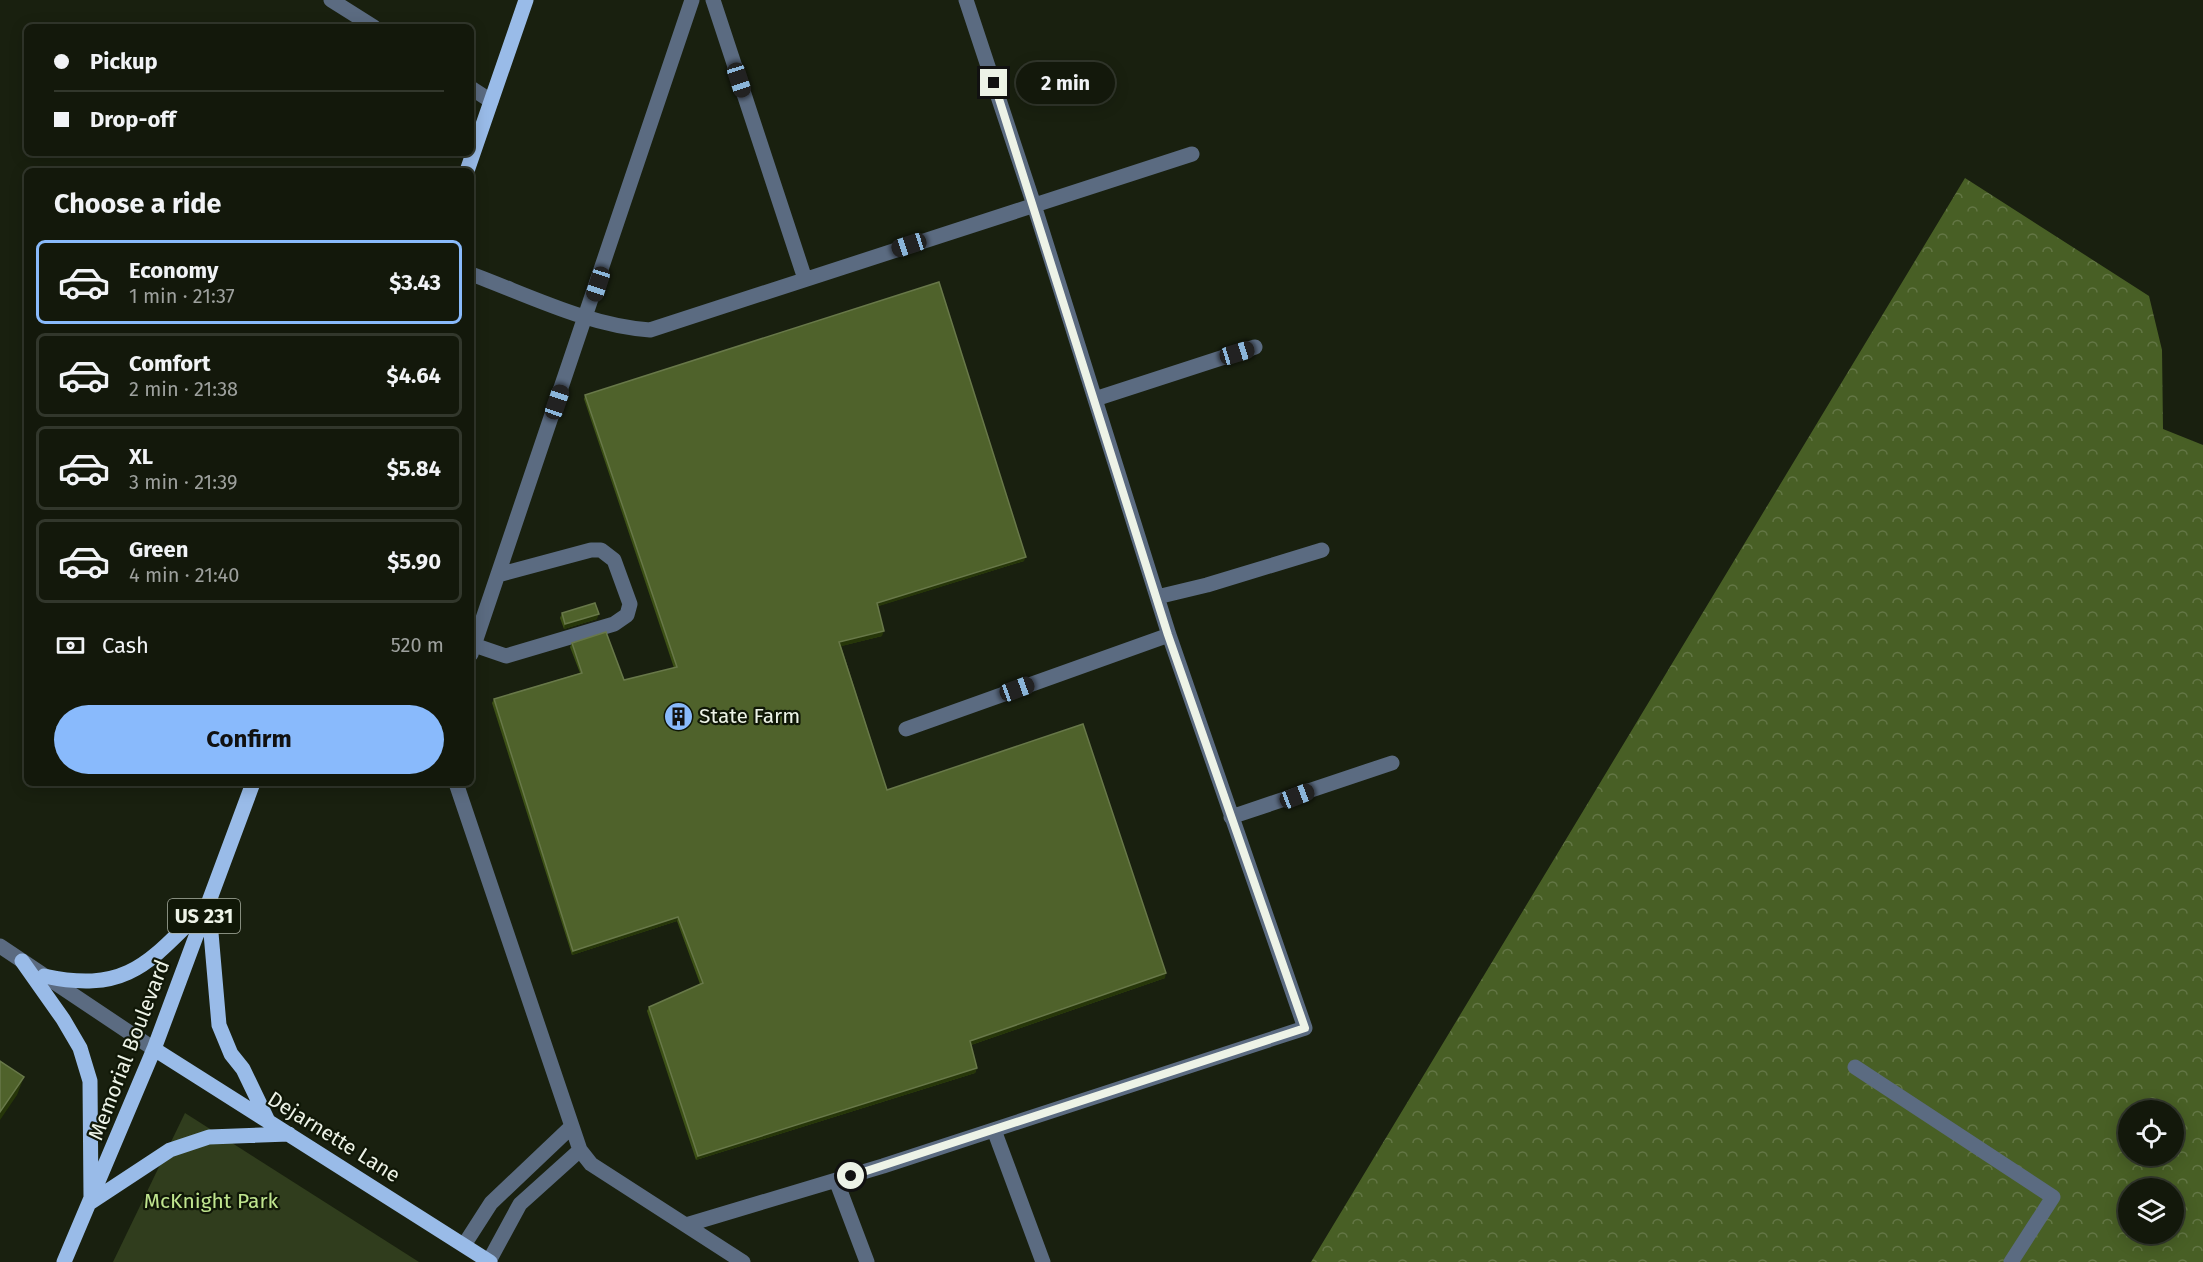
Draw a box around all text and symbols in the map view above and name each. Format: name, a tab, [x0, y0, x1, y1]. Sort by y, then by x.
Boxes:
text: Pickup	[90, 48, 158, 75]
car	[725, 60, 753, 100]
callout: 2 min	[1015, 62, 1114, 104]
route end	[980, 69, 1007, 96]
text: 2 min	[1041, 71, 1090, 95]
text: Drop-off	[90, 106, 176, 133]
text: Choose a ride	[54, 188, 221, 220]
car	[889, 231, 929, 259]
icon: car	[57, 255, 111, 309]
text: Economy	[129, 257, 218, 284]
car	[584, 264, 612, 304]
text: $3.43	[389, 269, 441, 296]
text: 1 min · 21:37	[129, 284, 235, 308]
car	[1217, 339, 1257, 367]
icon: car	[57, 348, 111, 402]
text: Comfort	[129, 350, 210, 377]
text: $4.64	[387, 362, 441, 389]
text: 2 min · 21:38	[129, 377, 238, 401]
car	[543, 382, 571, 422]
icon: car	[57, 441, 111, 495]
text: XL	[129, 443, 153, 470]
text: $5.84	[387, 455, 441, 482]
text: 3 min · 21:39	[129, 470, 237, 494]
icon: car	[57, 534, 111, 588]
text: Green	[129, 536, 188, 563]
text: $5.90	[387, 548, 441, 575]
text: 4 min · 21:40	[129, 563, 239, 587]
icon: cash	[54, 629, 87, 662]
text: Cash	[102, 632, 149, 659]
text: 520 m	[391, 633, 444, 657]
car	[997, 674, 1037, 704]
building icon: State Farm	[662, 700, 694, 732]
place label: State Farm	[699, 703, 800, 729]
button: Confirm	[54, 705, 444, 774]
car	[1277, 781, 1317, 811]
road number: US 231	[168, 899, 240, 933]
street label: Memorial Boulevard	[83, 956, 175, 1144]
street label: Dejarnette Lane	[263, 1086, 405, 1188]
map controls	[2118, 1100, 2184, 1244]
button: locate	[2118, 1100, 2184, 1166]
route start	[837, 1162, 864, 1189]
button: layers	[2118, 1178, 2184, 1244]
park label: McKnight Park	[144, 1188, 279, 1214]

